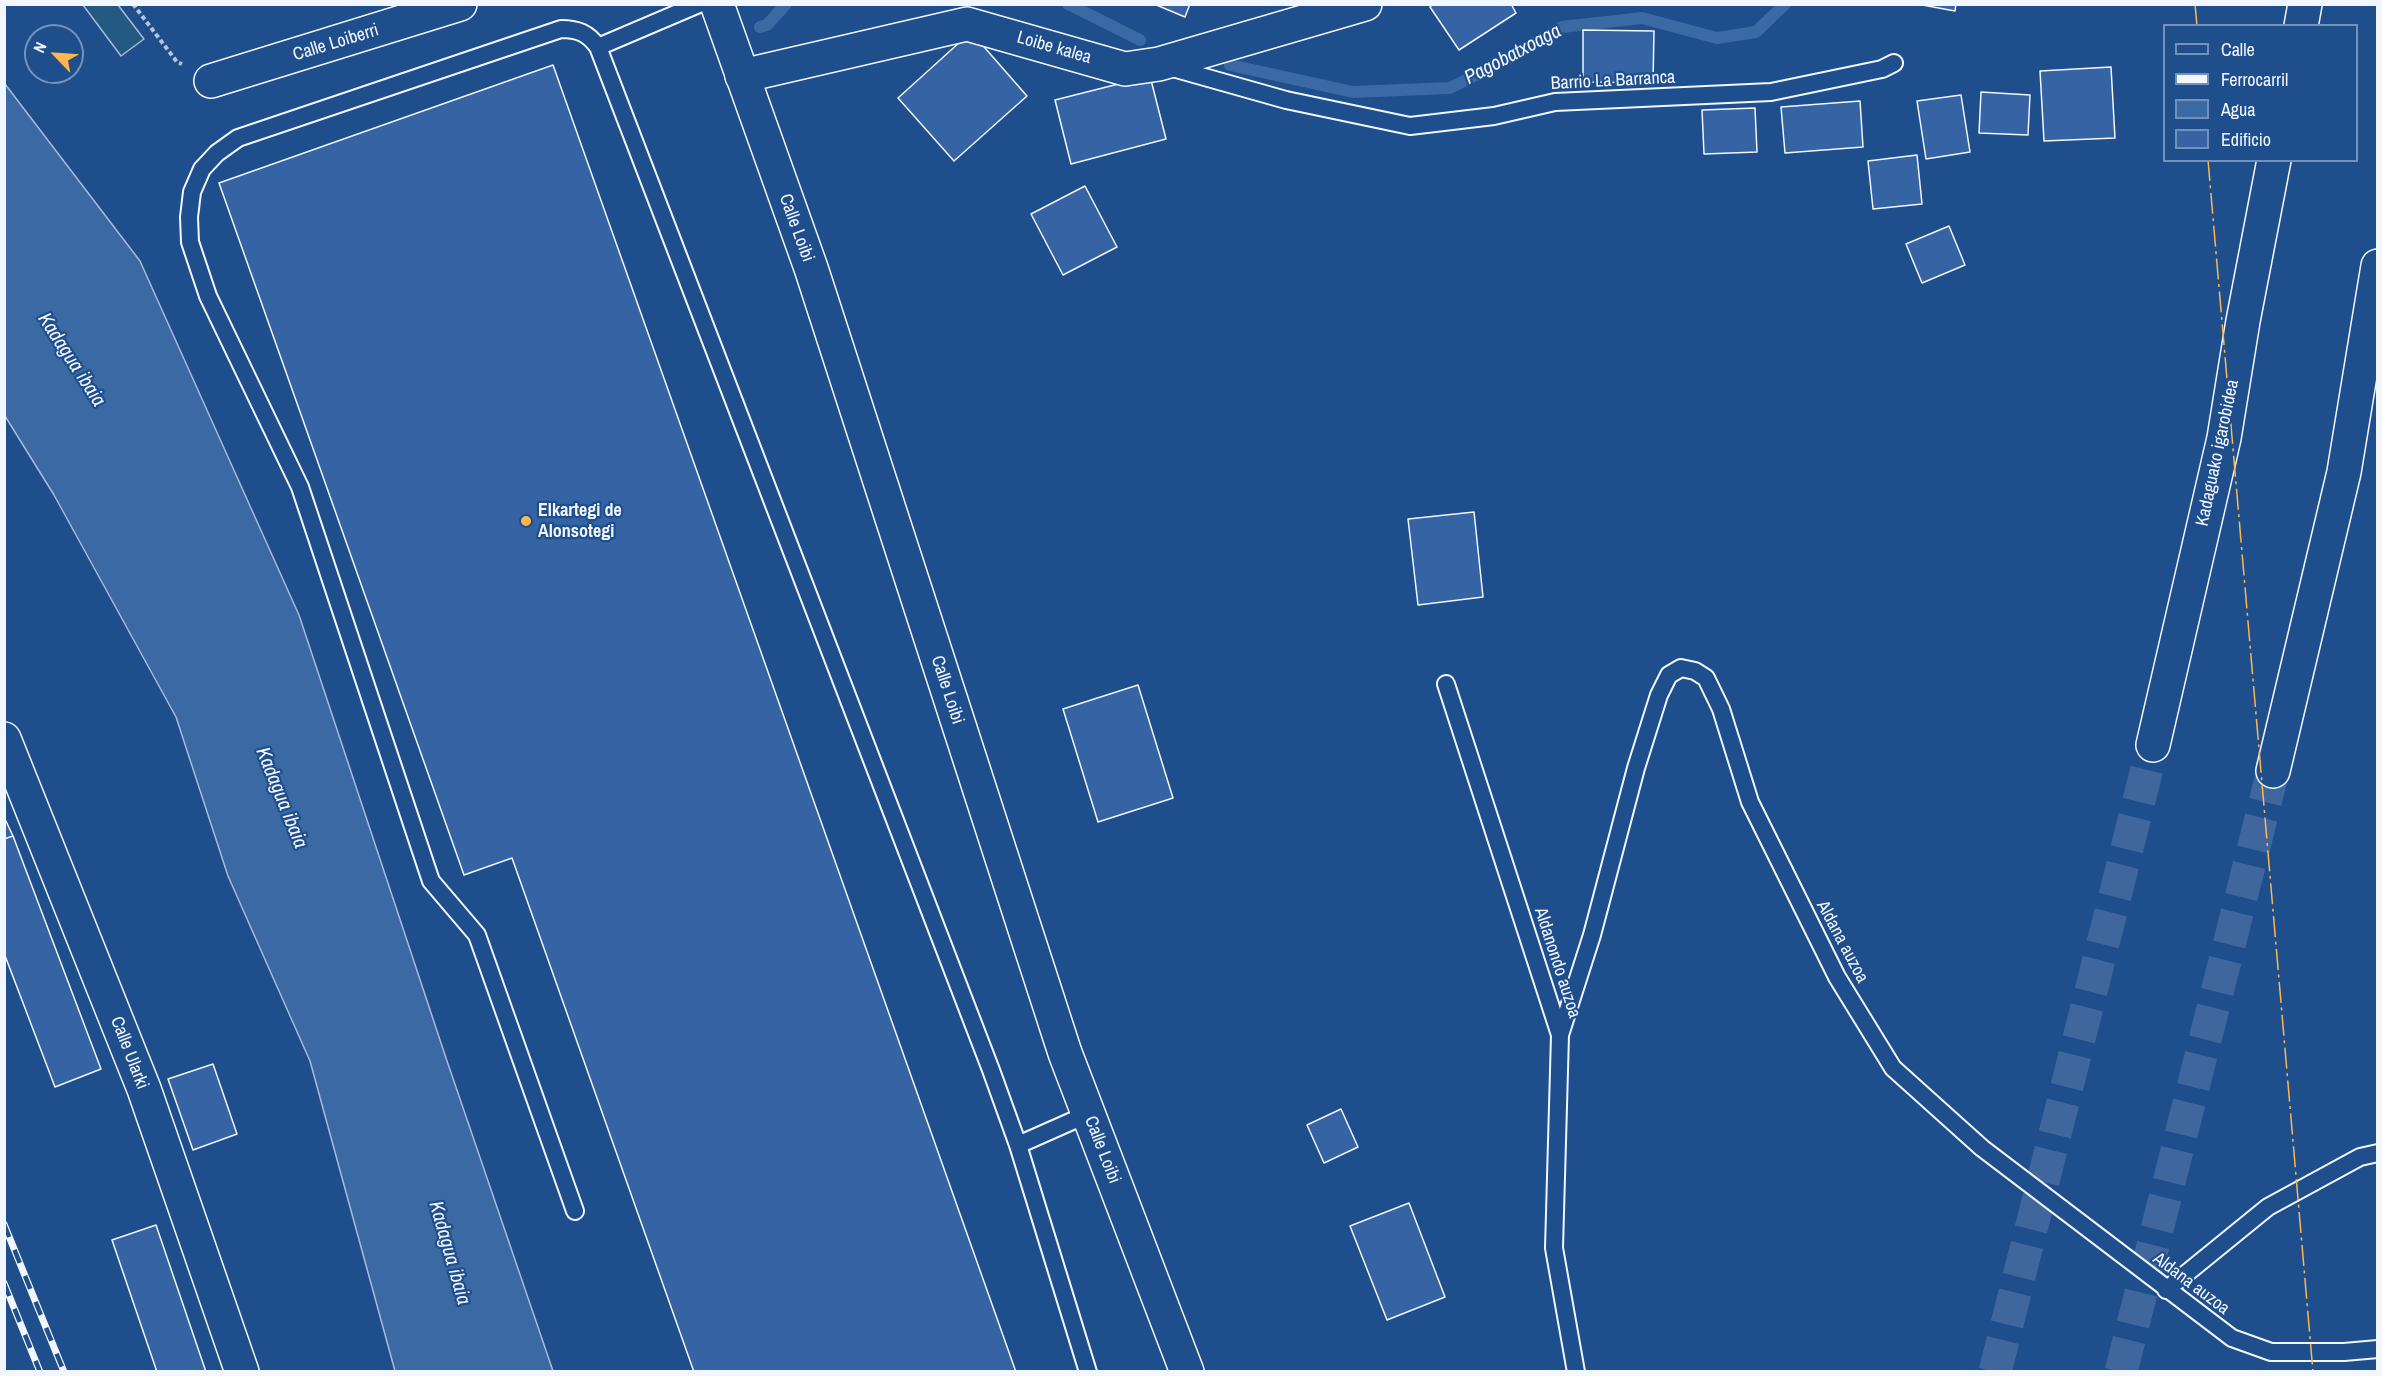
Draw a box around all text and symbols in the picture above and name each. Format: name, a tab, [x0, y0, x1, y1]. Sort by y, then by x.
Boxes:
street label: Calle Loiberri	[290, 20, 382, 66]
water label: Pagobatxoaga	[1461, 20, 1565, 90]
north arrow	[24, 24, 84, 84]
legend	[2163, 24, 2358, 162]
street label: Loibe kalea	[1014, 27, 1094, 69]
text: Calle	[2221, 37, 2255, 62]
text: N	[28, 38, 51, 56]
street label: Barrio La Barranca	[1550, 67, 1676, 95]
text: Ferrocarril	[2221, 67, 2288, 92]
text: Agua	[2221, 97, 2255, 122]
text: Edificio	[2221, 127, 2271, 152]
street label: Calle Loibi	[774, 191, 818, 265]
water label: Kadagua ibaia	[32, 309, 110, 411]
street label: Kadaguako igarobidea	[2192, 378, 2244, 528]
place label: Elkartegi de Alonsotegi	[538, 500, 622, 542]
marker: Elkartegi de Alonsotegi	[519, 514, 533, 528]
street label: Calle Loibi	[926, 653, 968, 727]
water label: Kadagua ibaia	[250, 744, 312, 852]
street label: Aldana auzoa	[1811, 897, 1873, 987]
street label: Aldanondo auzoa	[1529, 905, 1585, 1021]
street label: Calle Ularki	[105, 1014, 153, 1092]
street label: Calle Loibi	[1079, 1113, 1125, 1187]
water label: Kadagua ibaia	[423, 1198, 475, 1308]
street label: Aldana auzoa	[2148, 1248, 2234, 1320]

